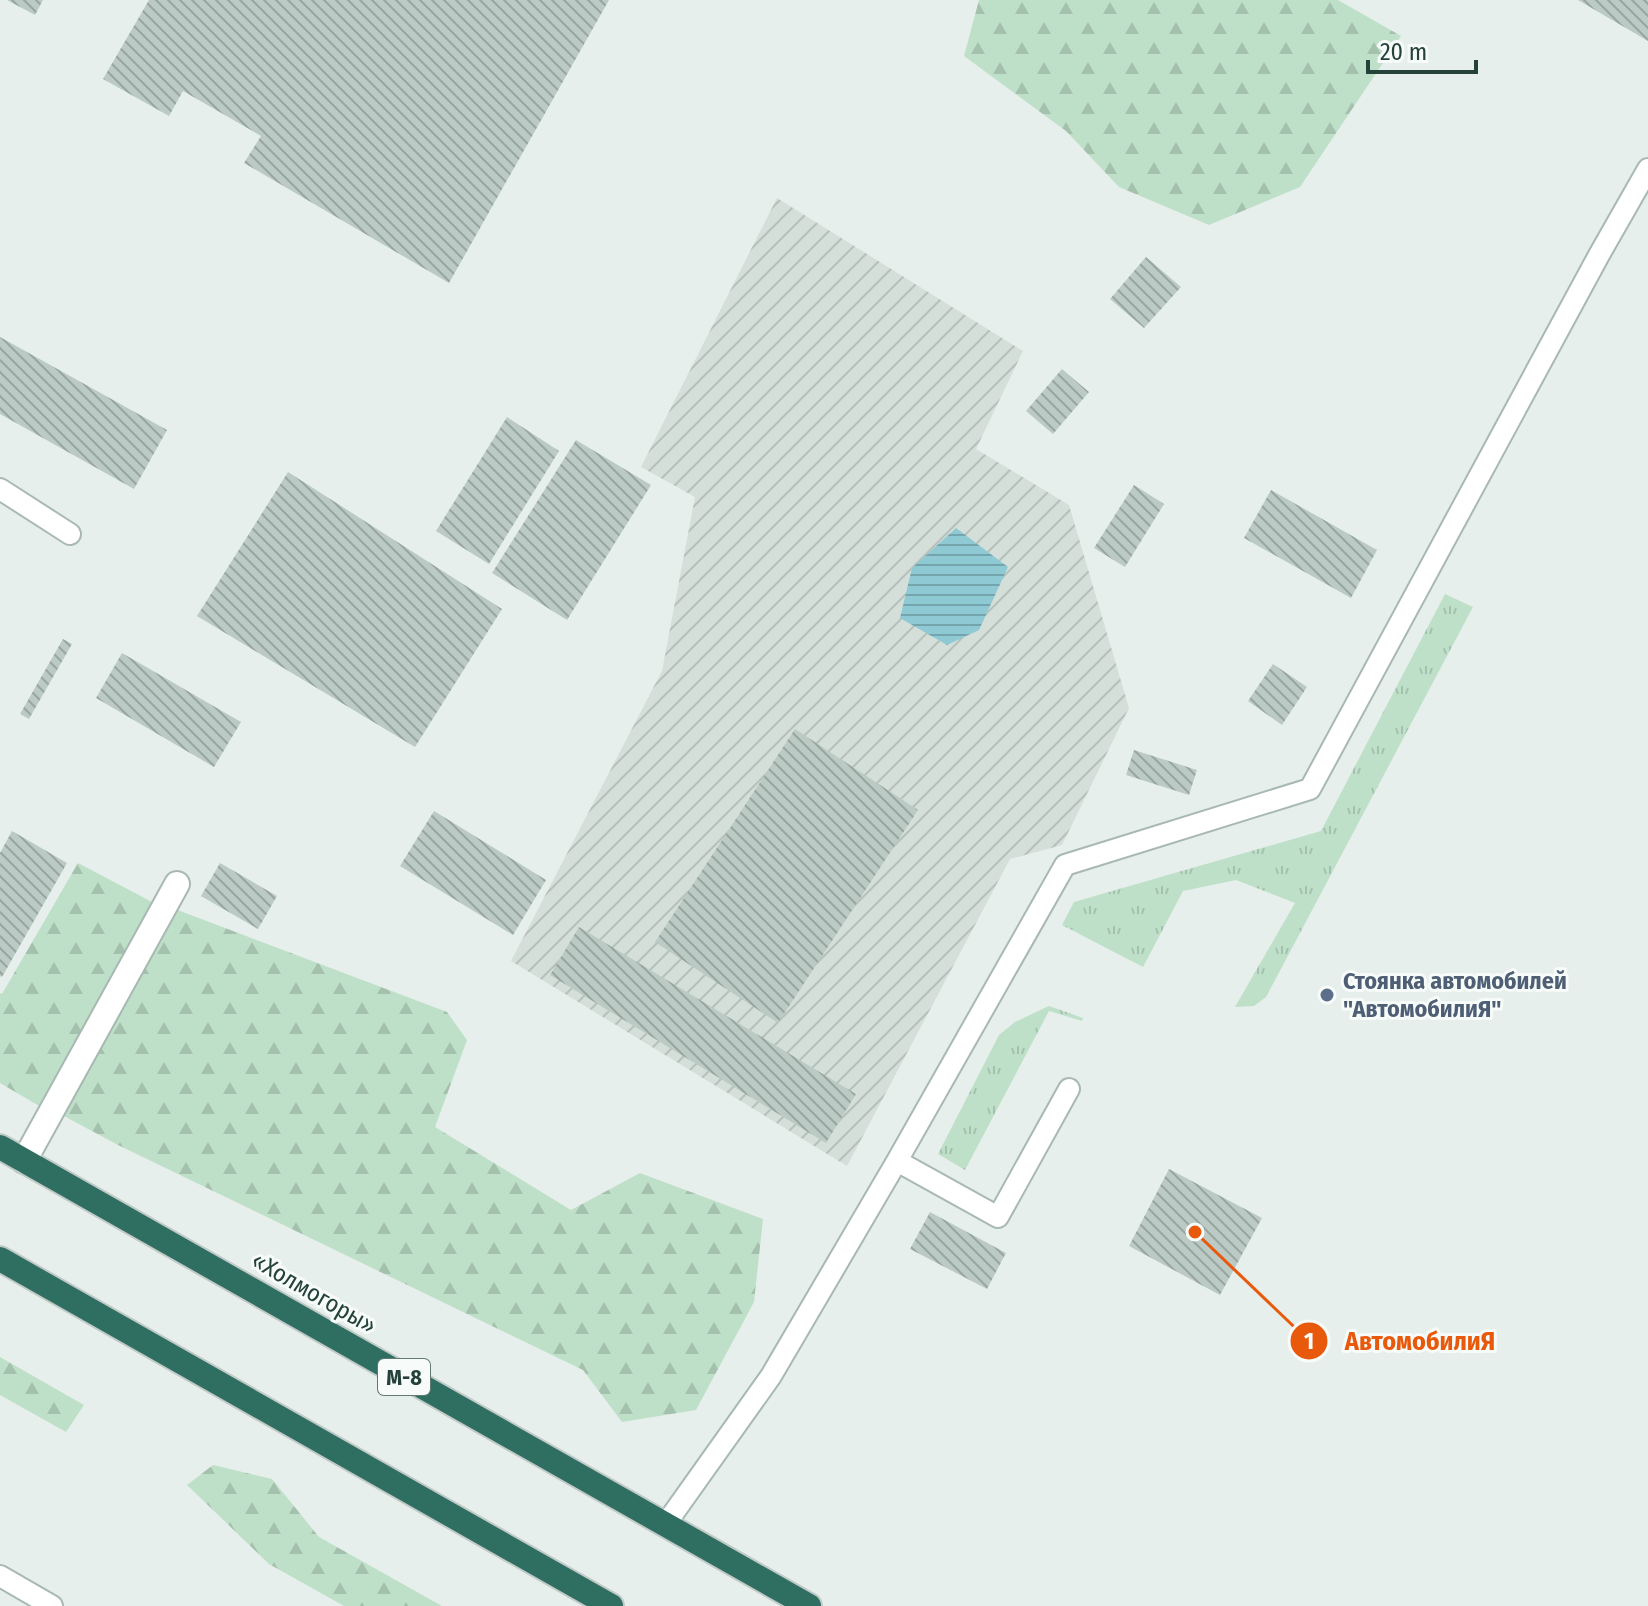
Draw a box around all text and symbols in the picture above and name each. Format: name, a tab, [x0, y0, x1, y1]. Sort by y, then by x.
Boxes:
scale bar	[1368, 24, 1476, 74]
text: 20 m	[1380, 38, 1427, 66]
place label: Стоянка автомобилей "АвтомобилиЯ"	[1343, 967, 1567, 1023]
marker: Стоянка автомобилей "АвтомобилиЯ"	[1318, 986, 1336, 1004]
street label: «Холмогоры»	[247, 1246, 381, 1340]
callout: АвтомобилиЯ	[1289, 1316, 1511, 1366]
text: АвтомобилиЯ	[1344, 1326, 1495, 1357]
text: 1	[1304, 1327, 1314, 1355]
road number: М-8	[378, 1359, 430, 1395]

